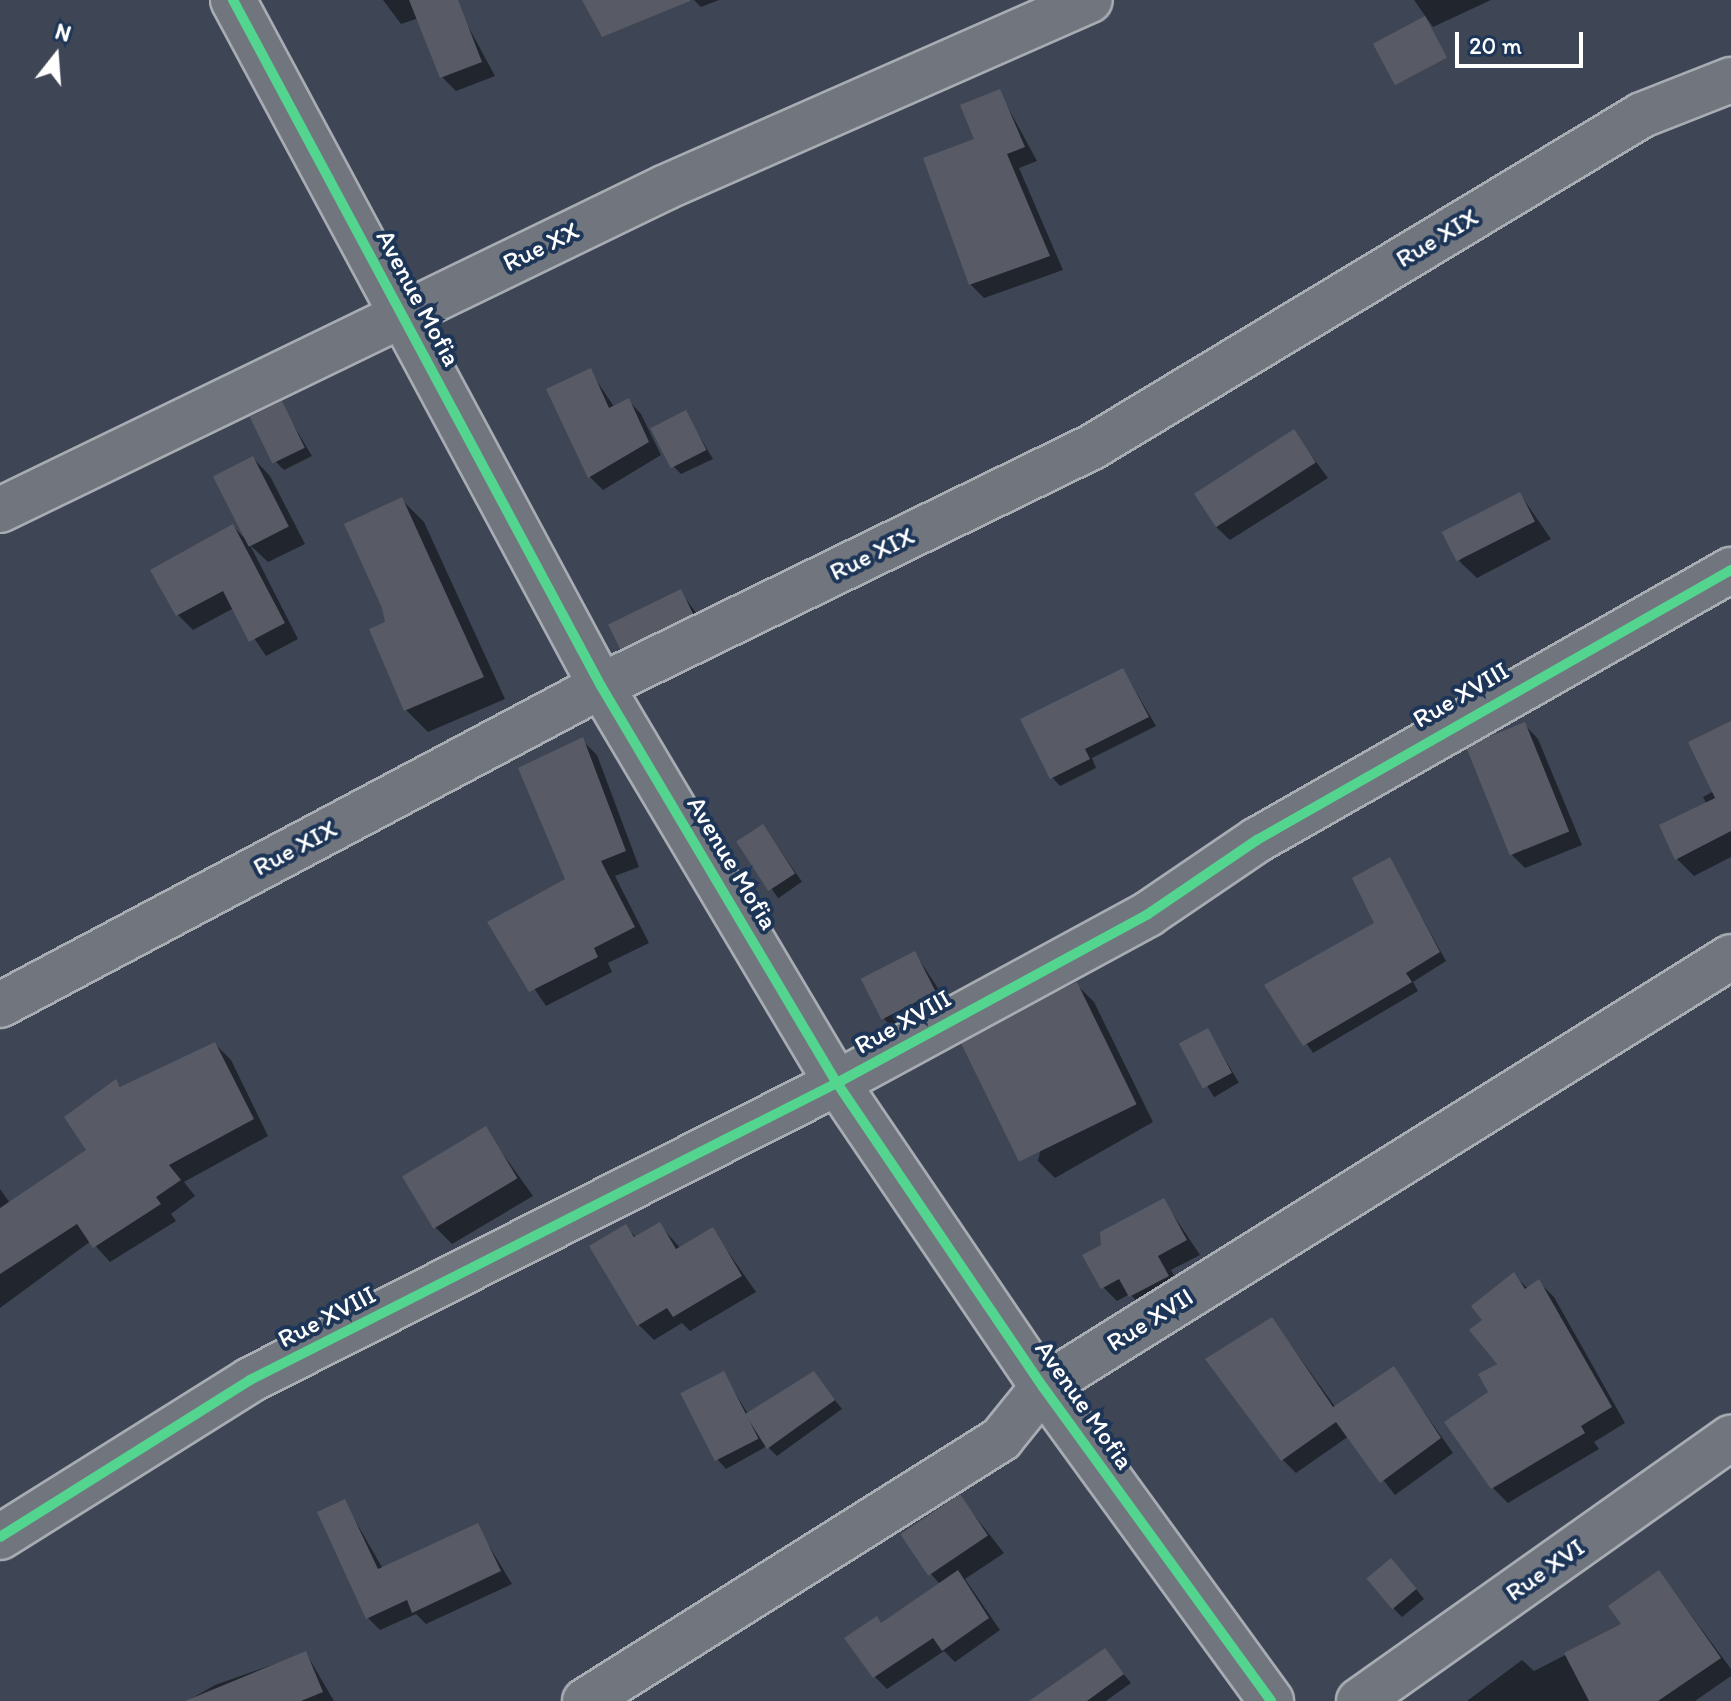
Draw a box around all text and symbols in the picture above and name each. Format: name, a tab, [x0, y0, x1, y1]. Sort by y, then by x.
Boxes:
north arrow	[16, 16, 96, 96]
scale bar	[1459, 16, 1587, 66]
text: N	[52, 17, 74, 48]
text: 20 m	[1469, 31, 1522, 60]
street label: Rue XIX	[1390, 201, 1484, 275]
street label: Rue XX	[498, 215, 584, 279]
street label: Avenue Mofia	[369, 224, 467, 372]
street label: Rue XIX	[825, 520, 919, 588]
street label: Rue XVIII	[1407, 655, 1515, 735]
street label: Avenue Mofia	[680, 791, 784, 935]
street label: Rue XIX	[248, 813, 342, 883]
street label: Rue XVIII	[849, 983, 957, 1061]
street label: Rue XVIII	[273, 1279, 381, 1355]
street label: Rue XVII	[1101, 1281, 1199, 1359]
street label: Avenue Mofia	[1028, 1335, 1140, 1475]
street label: Rue XVI	[1499, 1531, 1591, 1609]

